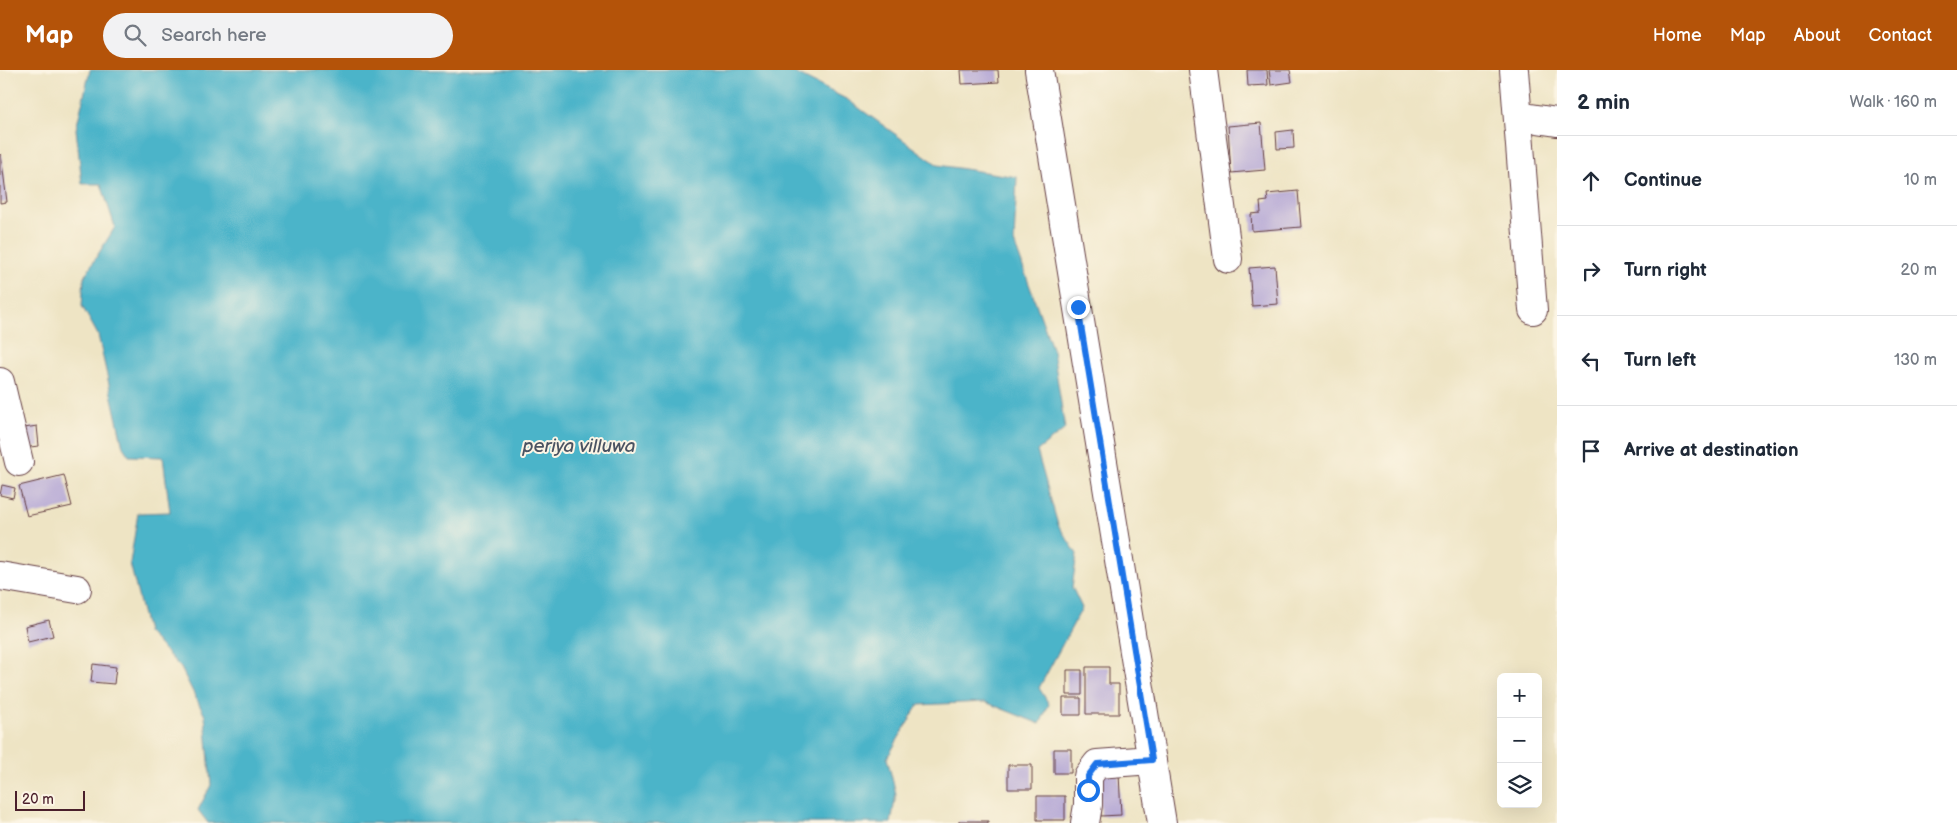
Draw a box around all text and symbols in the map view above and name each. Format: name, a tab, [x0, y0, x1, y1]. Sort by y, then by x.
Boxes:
search box	[103, 13, 453, 58]
text: Map	[25, 21, 73, 50]
icon: search	[121, 21, 149, 49]
text: Search here	[161, 24, 267, 47]
text: Home	[1653, 25, 1702, 46]
text: Map	[1730, 25, 1766, 46]
text: About	[1794, 25, 1841, 46]
text: Contact	[1869, 25, 1932, 46]
text: 2 min	[1577, 90, 1630, 115]
text: Walk · 160 m	[1849, 93, 1937, 112]
icon: ahead	[1577, 167, 1605, 195]
text: Continue	[1624, 169, 1702, 192]
text: 10 m	[1904, 171, 1937, 190]
icon: right	[1577, 257, 1605, 285]
text: Turn right	[1624, 259, 1707, 282]
text: 20 m	[1901, 261, 1937, 280]
route end	[1067, 296, 1090, 319]
icon: left	[1577, 347, 1605, 375]
text: Turn left	[1624, 349, 1696, 372]
text: 130 m	[1894, 351, 1937, 370]
water label: periya villuwa	[522, 435, 635, 458]
icon: arrive	[1577, 437, 1605, 465]
text: Arrive at destination	[1624, 439, 1799, 462]
map controls	[1497, 673, 1542, 808]
button: +	[1497, 673, 1542, 718]
button: −	[1497, 718, 1542, 763]
button: layers	[1497, 763, 1542, 808]
route start	[1077, 779, 1100, 802]
scale bar	[15, 788, 85, 811]
text: 20 m	[22, 791, 54, 808]

